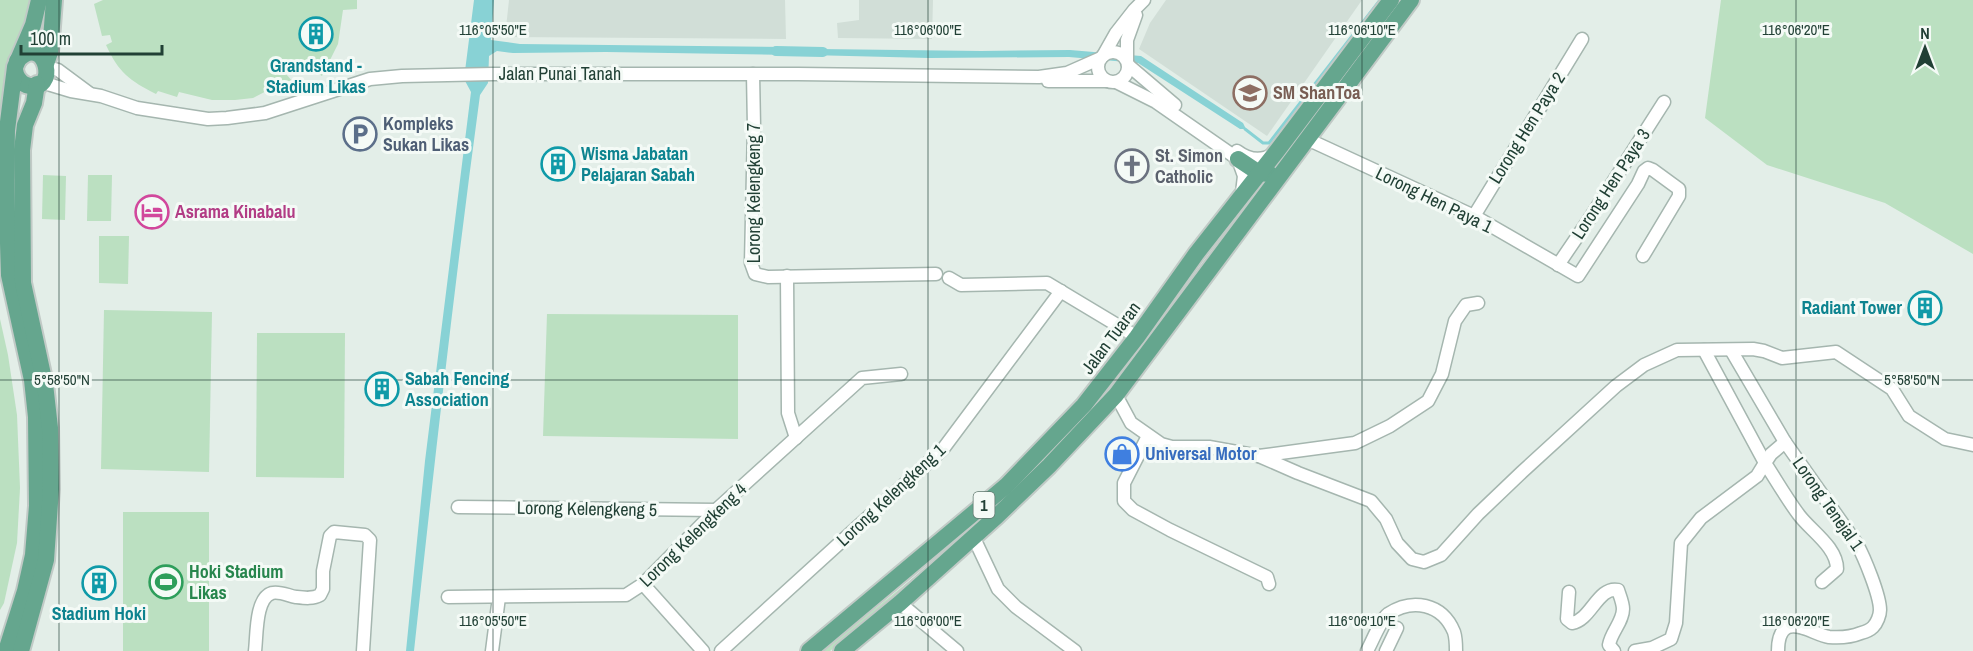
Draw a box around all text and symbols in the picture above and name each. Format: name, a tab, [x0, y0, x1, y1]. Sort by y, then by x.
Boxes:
building icon: Grandstand - Stadium Likas	[298, 16, 334, 52]
scale bar	[21, 18, 162, 56]
north arrow	[1895, 18, 1955, 78]
text: 116°05'50"E	[459, 19, 527, 40]
text: 116°06'00"E	[894, 19, 962, 40]
text: 116°06'10"E	[1328, 19, 1396, 40]
text: 116°06'20"E	[1762, 19, 1830, 40]
text: N	[1920, 22, 1930, 44]
text: 100 m	[30, 26, 71, 51]
place label: Grandstand - Stadium Likas	[266, 53, 366, 99]
street label: Jalan Punai Tanah	[499, 61, 621, 86]
street label: Lorong Hen Paya 2	[1482, 67, 1571, 188]
school or university icon: SM ShanToa	[1232, 75, 1268, 111]
place label: SM ShanToa	[1273, 80, 1361, 105]
place label: Kompleks Sukan Likas	[383, 111, 469, 157]
parking icon: Kompleks Sukan Likas	[342, 116, 378, 152]
street label: Lorong Kelengkeng 7	[741, 123, 766, 263]
street label: Lorong Hen Paya 3	[1565, 124, 1656, 244]
place label: Wisma Jabatan Pelajaran Sabah	[581, 141, 695, 187]
place label: St. Simon Catholic	[1155, 143, 1223, 189]
building icon: Wisma Jabatan Pelajaran Sabah	[540, 146, 576, 182]
church icon: St. Simon Catholic	[1114, 148, 1150, 184]
street label: Lorong Hen Paya 1	[1372, 160, 1498, 239]
hotel icon: Asrama Kinabalu	[134, 194, 170, 230]
place label: Asrama Kinabalu	[175, 199, 296, 224]
building icon: Radiant Tower	[1907, 290, 1943, 326]
place label: Radiant Tower	[1801, 295, 1902, 320]
street label: Jalan Tuaran	[1075, 296, 1146, 379]
place label: Sabah Fencing Association	[405, 366, 509, 412]
text: 5°58'50"N	[34, 369, 90, 390]
text: 5°58'50"N	[1884, 369, 1940, 390]
building icon: Sabah Fencing Association	[364, 371, 400, 407]
shop icon: Universal Motor	[1104, 436, 1140, 472]
street label: Lorong Kelengkeng 1	[831, 437, 951, 552]
place label: Universal Motor	[1145, 441, 1257, 466]
street label: Lorong Tenejal 1	[1787, 452, 1870, 556]
street label: Lorong Kelengkeng 4	[633, 477, 752, 592]
road number: 1	[974, 492, 994, 518]
street label: Lorong Kelengkeng 5	[517, 495, 657, 522]
place label: Hoki Stadium Likas	[189, 559, 283, 605]
sports icon: Hoki Stadium Likas	[148, 564, 184, 600]
building icon: Stadium Hoki	[81, 565, 117, 601]
place label: Stadium Hoki	[52, 601, 146, 626]
text: 116°05'50"E	[459, 610, 527, 631]
text: 116°06'00"E	[894, 610, 962, 631]
text: 116°06'10"E	[1328, 610, 1396, 631]
text: 116°06'20"E	[1762, 610, 1830, 631]

